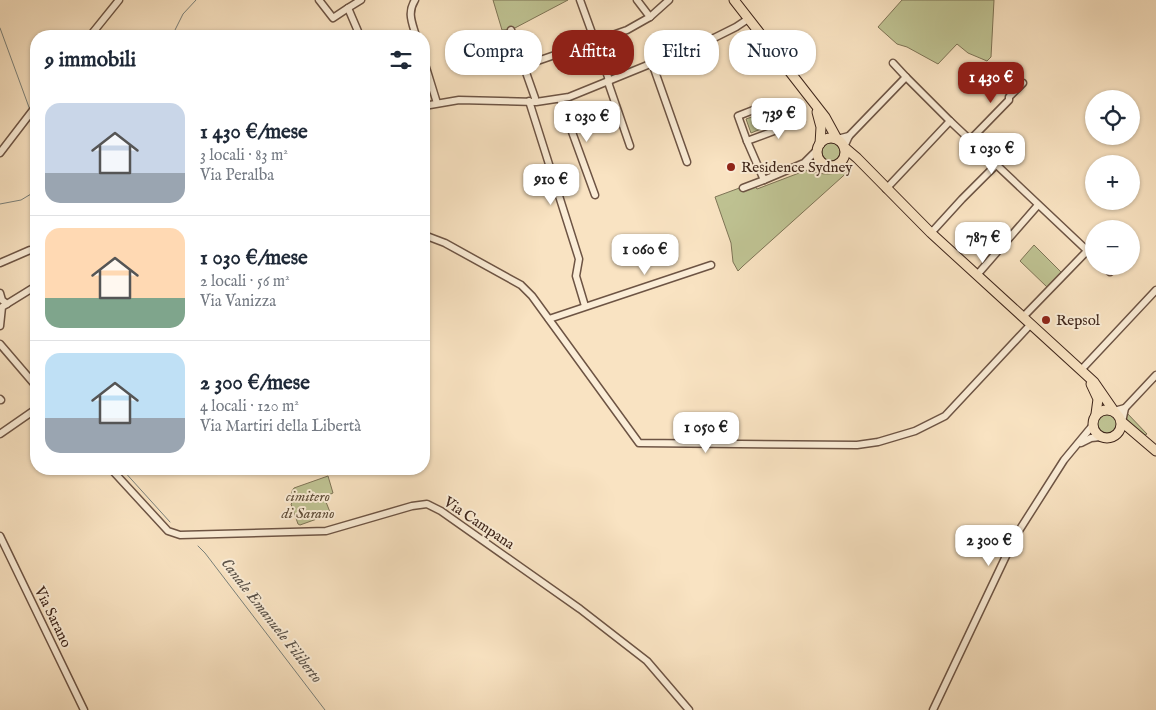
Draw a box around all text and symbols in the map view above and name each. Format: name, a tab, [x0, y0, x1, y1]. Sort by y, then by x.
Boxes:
chip: Compra	[445, 30, 542, 75]
chip: Affitta	[552, 30, 634, 75]
chip: Filtri	[644, 30, 719, 75]
chip: Nuovo	[729, 30, 816, 75]
icon: filters	[387, 46, 415, 74]
text: 9 immobili	[45, 47, 136, 74]
pin: 1 430 €	[945, 62, 1037, 104]
text: 1 430 €	[969, 68, 1013, 88]
map controls	[1085, 90, 1140, 275]
button: locate	[1085, 90, 1140, 145]
pin: 739 €	[744, 98, 814, 140]
pin: 1 030 €	[541, 100, 633, 143]
text: 739 €	[762, 104, 796, 124]
text: 1 030 €	[565, 107, 609, 127]
text: 1 430 €/mese	[200, 119, 308, 146]
icon: home	[85, 123, 145, 183]
pin: 1 030 €	[946, 132, 1038, 175]
text: 1 030 €	[970, 139, 1014, 159]
text: 3 locali · 83 m²	[200, 146, 288, 166]
button: +	[1085, 155, 1140, 210]
place label: Residence Sydney	[741, 158, 853, 177]
marker: Residence Sydney	[725, 161, 737, 173]
pin: 910 €	[516, 164, 586, 206]
text: Via Peralba	[200, 166, 274, 186]
text: 910 €	[534, 170, 568, 190]
button: −	[1085, 220, 1140, 275]
pin: 787 €	[948, 222, 1018, 264]
text: 787 €	[966, 228, 1000, 248]
pin: 1 060 €	[599, 234, 691, 276]
text: 1 060 €	[623, 240, 667, 260]
text: 1 030 €/mese	[200, 245, 308, 272]
icon: home	[85, 248, 145, 308]
text: 2 locali · 56 m²	[200, 272, 290, 292]
text: Via Vanizza	[200, 292, 276, 312]
place label: Repsol	[1056, 311, 1101, 330]
marker: Repsol	[1040, 314, 1052, 326]
text: 2 300 €/mese	[200, 370, 310, 397]
icon: home	[85, 373, 145, 433]
text: 4 locali · 120 m²	[200, 397, 299, 417]
pin: 1 050 €	[660, 412, 752, 454]
text: Via Martiri della Libertà	[200, 417, 361, 437]
text: 1 050 €	[684, 418, 728, 438]
park label: cimitero di Sarano	[280, 487, 335, 523]
street label: Via Campana	[439, 492, 519, 554]
pin: 2 300 €	[943, 524, 1035, 567]
text: 2 300 €	[966, 531, 1012, 551]
water label: Canale Emanuele Filiberto	[216, 554, 326, 688]
street label: Via Sarano	[30, 582, 76, 651]

